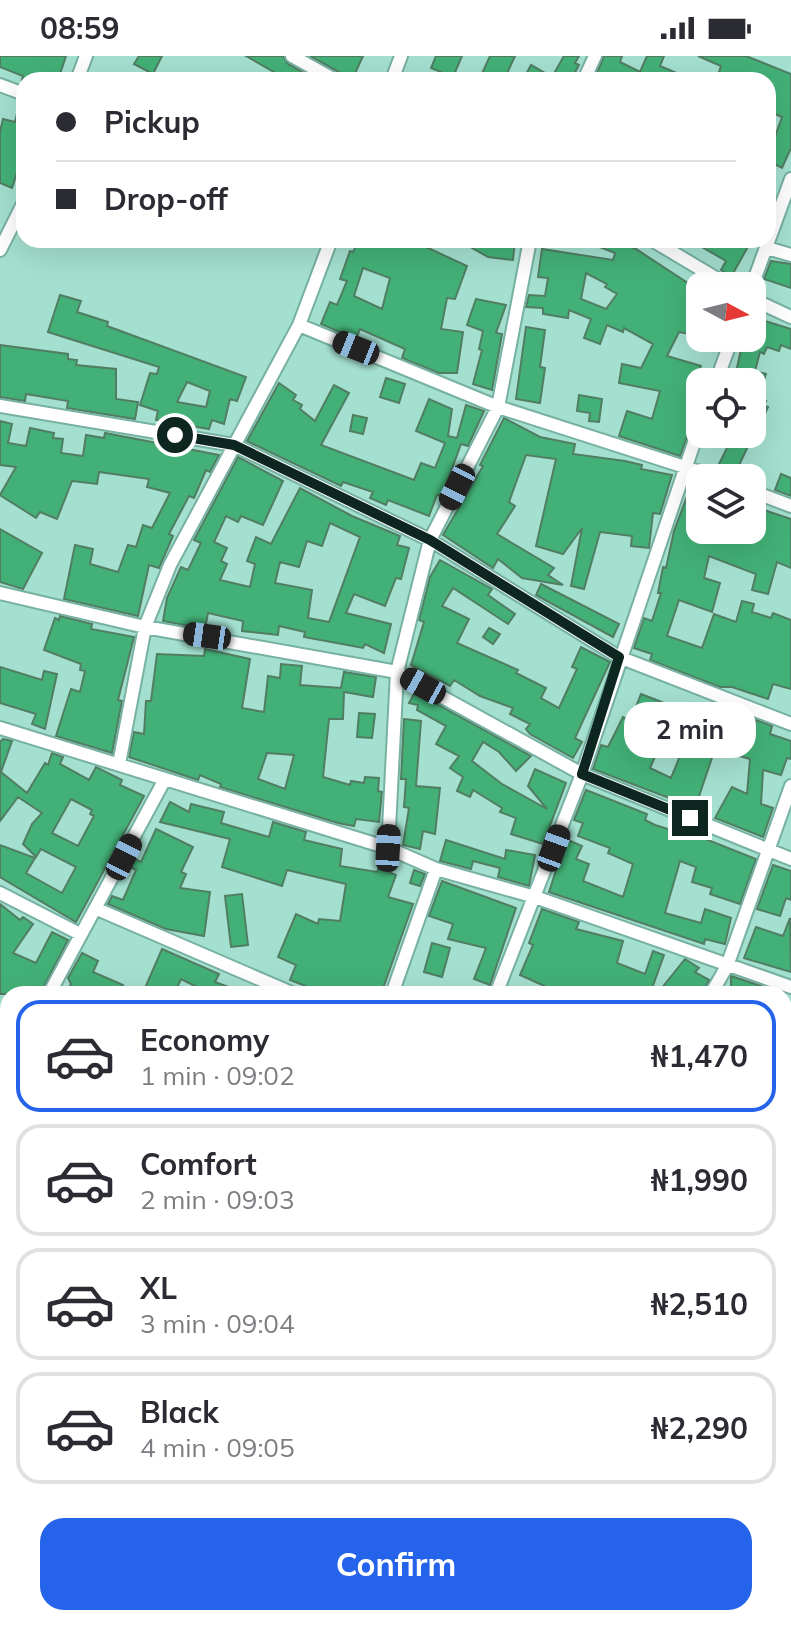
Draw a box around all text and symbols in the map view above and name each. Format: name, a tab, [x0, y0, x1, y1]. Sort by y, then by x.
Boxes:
text: 08:59	[40, 9, 119, 47]
text: Pickup	[104, 103, 200, 141]
text: Drop-off	[104, 180, 228, 218]
north arrow	[686, 272, 766, 352]
map controls	[686, 272, 766, 544]
car	[329, 328, 383, 368]
button: locate	[686, 368, 766, 448]
route start	[157, 417, 193, 453]
car	[435, 460, 479, 514]
button: layers	[686, 464, 766, 544]
car	[182, 621, 232, 651]
car	[396, 664, 450, 708]
callout: 2 min	[624, 702, 756, 758]
text: 2 min	[656, 713, 724, 746]
route end	[672, 800, 708, 836]
car	[535, 821, 573, 875]
car	[375, 823, 401, 873]
car	[102, 830, 146, 884]
icon: car	[44, 1020, 116, 1092]
text: Economy	[140, 1021, 269, 1059]
text: ₦1,470	[651, 1037, 748, 1075]
text: 1 min · 09:02	[140, 1059, 295, 1092]
icon: car	[44, 1144, 116, 1216]
text: Comfort	[140, 1145, 257, 1183]
text: ₦1,990	[651, 1161, 748, 1199]
text: 2 min · 09:03	[140, 1183, 295, 1216]
icon: car	[44, 1268, 116, 1340]
text: XL	[140, 1269, 177, 1307]
text: ₦2,510	[651, 1285, 748, 1323]
text: 3 min · 09:04	[140, 1307, 295, 1340]
icon: car	[44, 1392, 116, 1464]
text: Black	[140, 1393, 219, 1431]
text: ₦2,290	[651, 1409, 748, 1447]
text: 4 min · 09:05	[140, 1431, 295, 1464]
button: Confirm	[40, 1518, 752, 1610]

